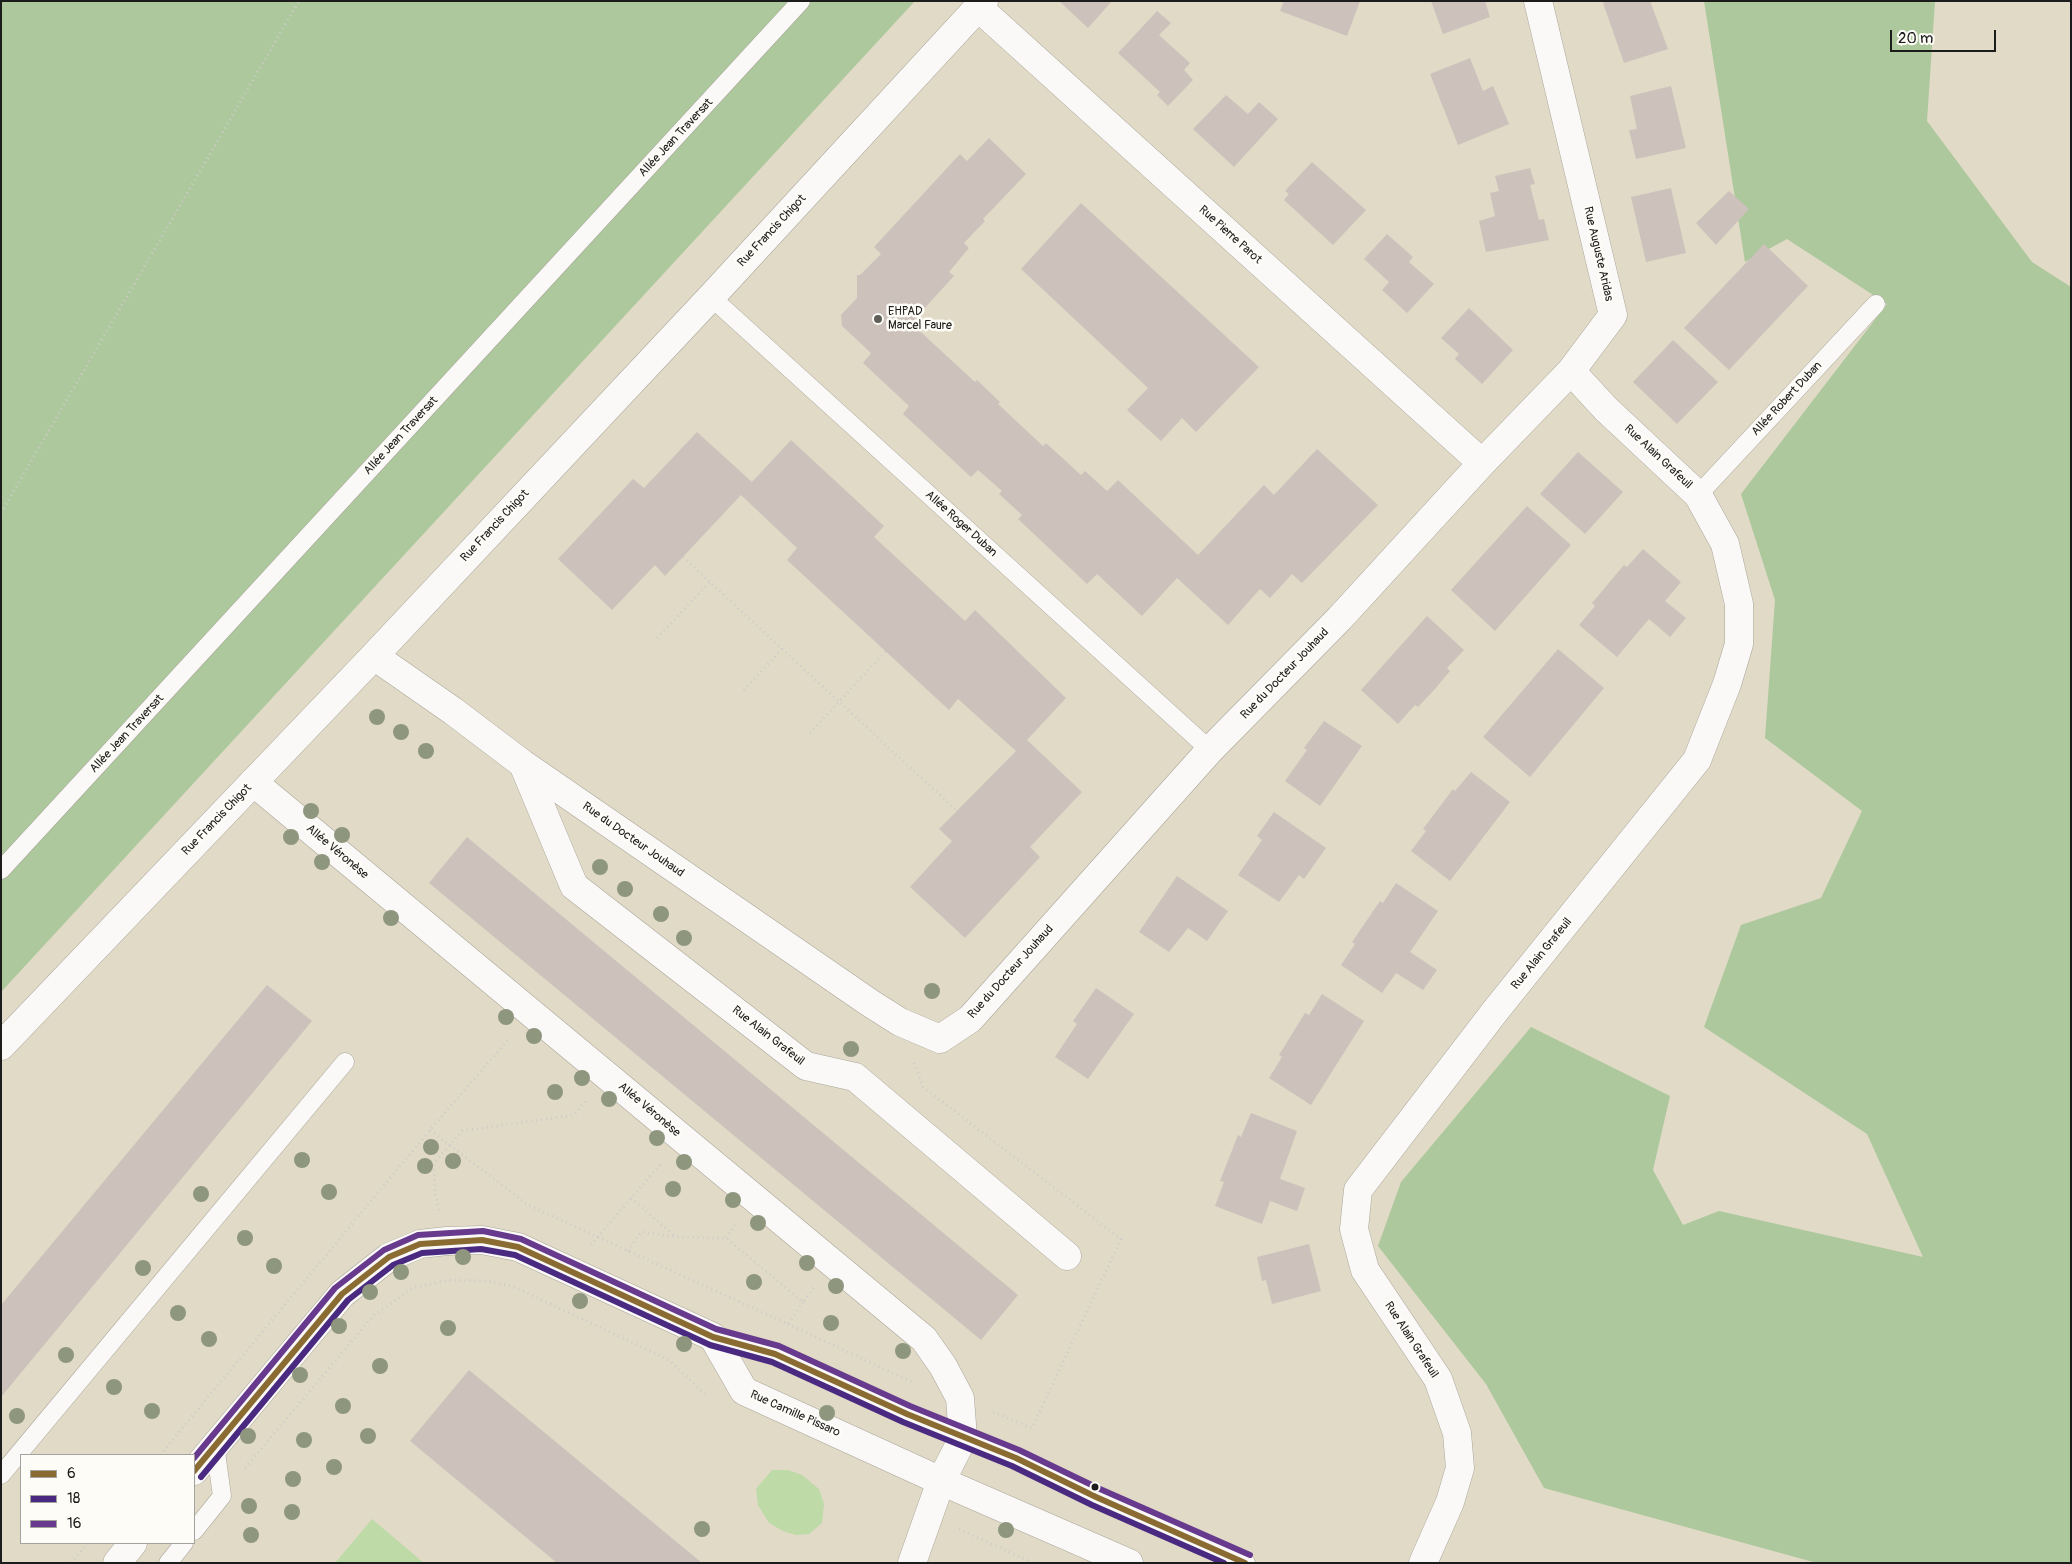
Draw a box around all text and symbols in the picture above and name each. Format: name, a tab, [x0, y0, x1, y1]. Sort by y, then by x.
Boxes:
scale bar	[1892, 20, 1998, 52]
text: 20 m	[1898, 29, 1933, 48]
street label: Allée Jean Traversat	[636, 96, 716, 180]
street label: Rue Francis Chigot	[735, 192, 809, 270]
street label: Rue Pierre Parot	[1195, 203, 1265, 267]
street label: Rue Auguste Aridas	[1580, 205, 1616, 303]
place label: EHPAD Marcel Faure	[888, 305, 952, 333]
marker: EHPAD Marcel Faure	[872, 313, 884, 325]
street label: Allée Robert Duban	[1749, 359, 1825, 439]
street label: Allée Jean Traversat	[361, 394, 441, 478]
street label: Rue Alain Grafeuil	[1621, 422, 1695, 492]
street label: Rue Francis Chigot	[458, 487, 532, 565]
street label: Allée Roger Duban	[922, 488, 1000, 560]
street label: Rue du Docteur Jouhaud	[1238, 626, 1332, 722]
street label: Allée Jean Traversat	[87, 692, 167, 776]
street label: Rue Francis Chigot	[179, 781, 255, 859]
street label: Rue du Docteur Jouhaud	[579, 799, 687, 881]
street label: Allée Véronèse	[303, 822, 371, 882]
street label: Rue Alain Grafeuil	[1509, 915, 1575, 993]
street label: Rue du Docteur Jouhaud	[965, 922, 1057, 1022]
street label: Rue Alain Grafeuil	[729, 1003, 807, 1069]
street label: Allée Véronèse	[615, 1080, 683, 1140]
street label: Rue Alain Grafeuil	[1381, 1299, 1441, 1381]
street label: Rue Camille Pissaro	[748, 1388, 842, 1440]
legend	[20, 1454, 195, 1544]
text: 6	[67, 1464, 76, 1483]
unlabelled marker	[1090, 1482, 1100, 1492]
text: 18	[67, 1489, 80, 1508]
text: 16	[67, 1514, 82, 1533]

